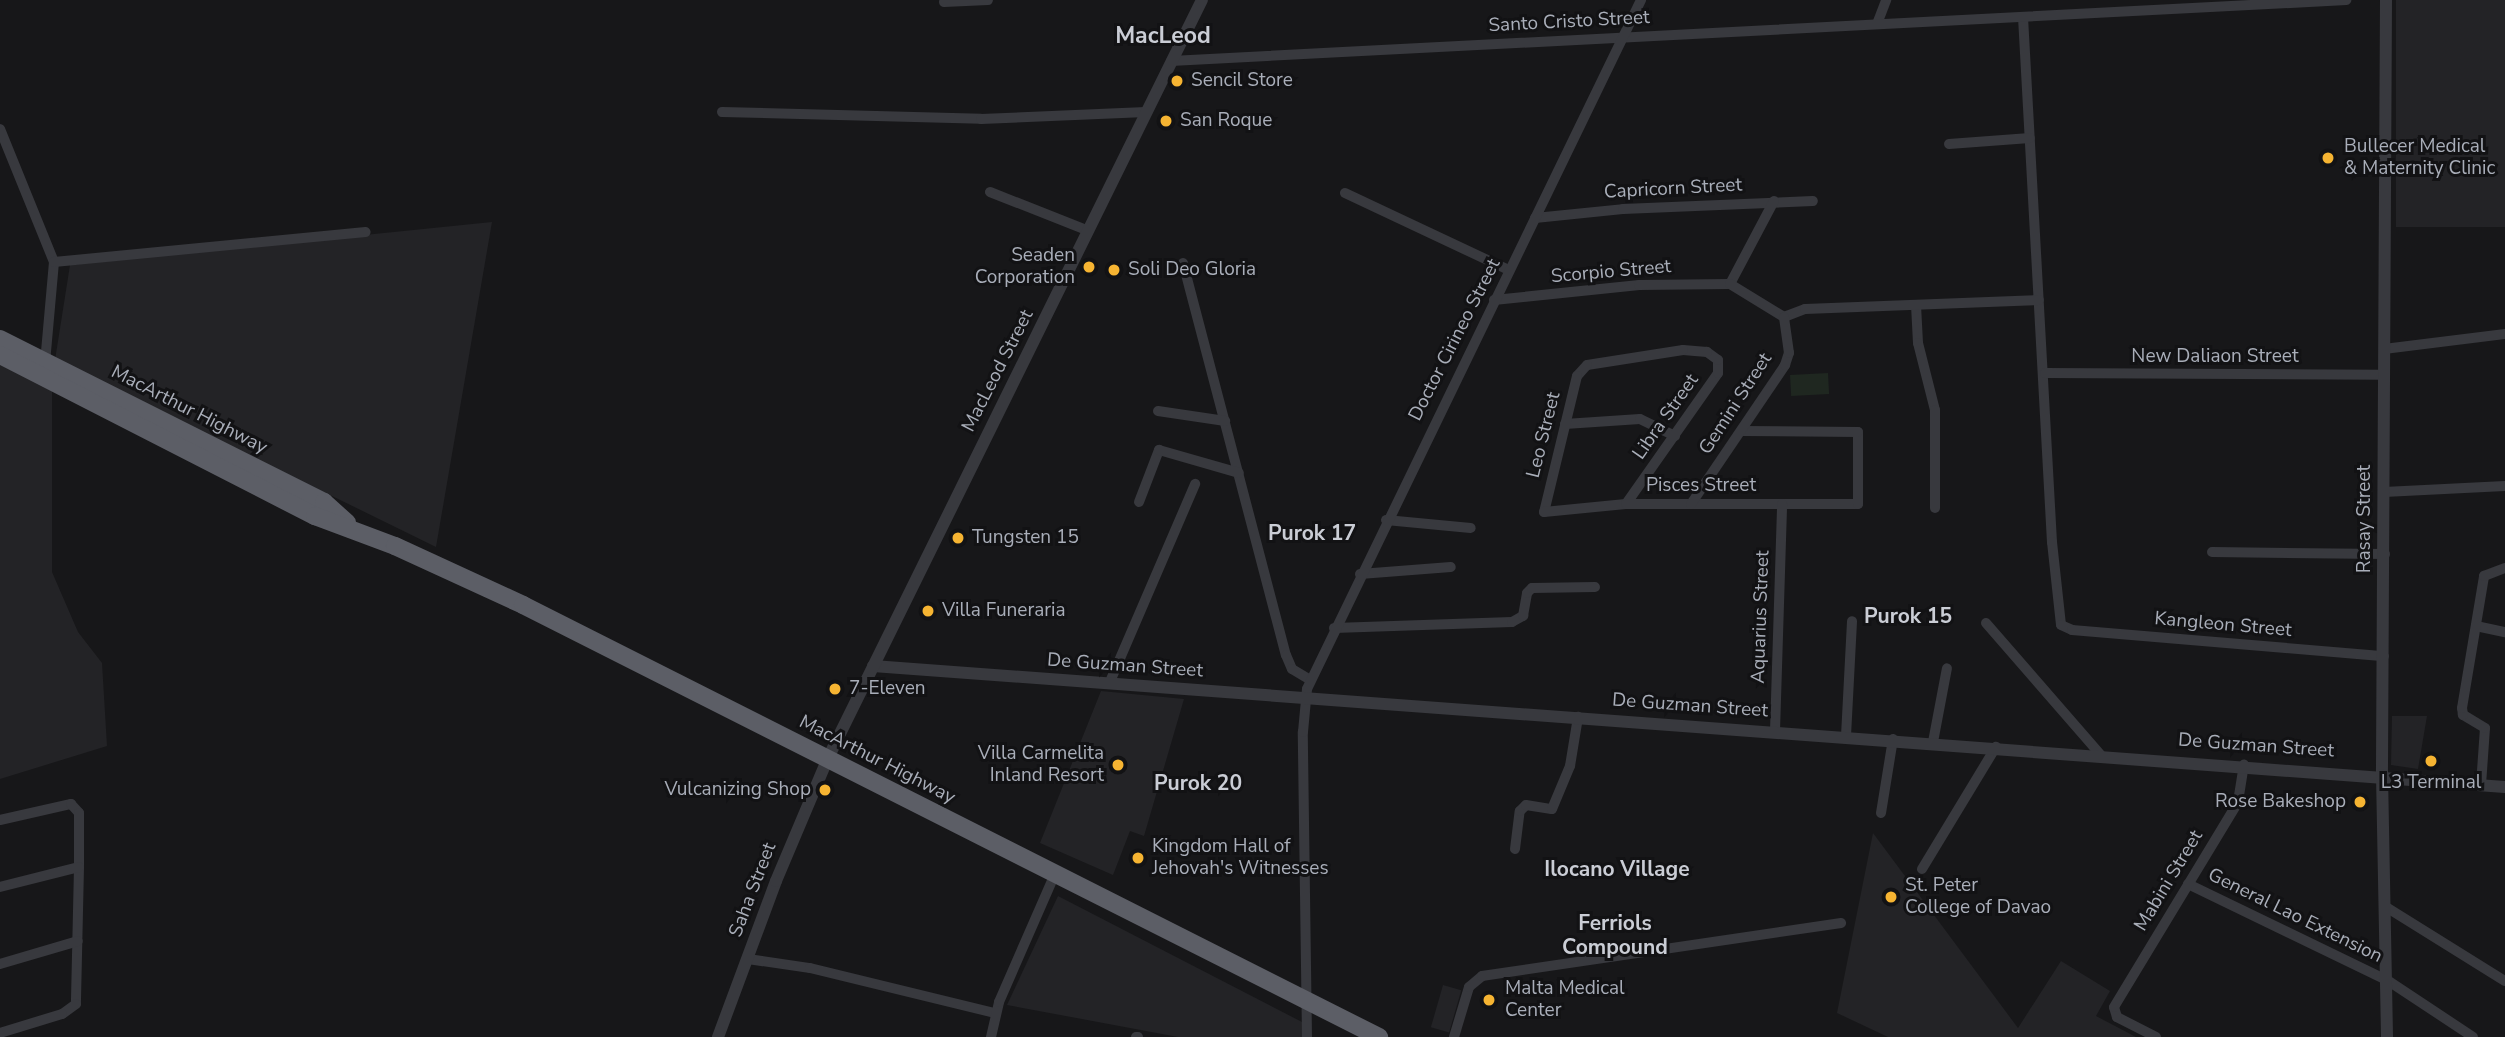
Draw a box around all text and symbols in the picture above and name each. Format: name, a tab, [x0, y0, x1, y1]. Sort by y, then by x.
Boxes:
street label: Santo Cristo Street	[1488, 6, 1650, 38]
district label: MacLeod	[1115, 22, 1211, 50]
place label: Sencil Store	[1191, 70, 1293, 92]
marker: Sencil Store	[1169, 73, 1185, 89]
place label: San Roque	[1180, 110, 1272, 132]
marker: San Roque	[1158, 113, 1174, 129]
place label: Bullecer Medical & Maternity Clinic	[2344, 136, 2495, 180]
marker: Bullecer Medical & Maternity Clinic	[2318, 148, 2338, 168]
street label: Capricorn Street	[1603, 174, 1743, 204]
place label: Seaden Corporation	[975, 245, 1075, 289]
street label: Doctor Cirineo Street	[1404, 255, 1506, 425]
street label: Scorpio Street	[1550, 255, 1672, 289]
marker: Seaden Corporation	[1081, 259, 1097, 275]
place label: Soli Deo Gloria	[1128, 259, 1256, 281]
marker: Soli Deo Gloria	[1106, 262, 1122, 278]
street label: MacLeod Street	[957, 306, 1039, 436]
street label: New Daliaon Street	[2131, 346, 2299, 368]
street label: Gemini Street	[1695, 349, 1777, 459]
street label: MacArthur Highway	[107, 361, 271, 459]
street label: Libra Street	[1628, 370, 1704, 464]
street label: Leo Street	[1522, 390, 1566, 480]
street label: Rasay Street	[2354, 465, 2376, 573]
street label: Pisces Street	[1646, 475, 1756, 497]
district label: Purok 17	[1268, 520, 1356, 546]
place label: Tungsten 15	[972, 527, 1079, 549]
marker: Tungsten 15	[950, 530, 966, 546]
street label: Aquarius Street	[1747, 550, 1775, 684]
place label: Villa Funeraria	[942, 600, 1066, 622]
marker: Villa Funeraria	[920, 603, 936, 619]
district label: Purok 15	[1864, 603, 1952, 629]
street label: Kangleon Street	[2153, 608, 2293, 642]
street label: De Guzman Street	[1046, 649, 1204, 683]
place label: 7-Eleven	[849, 678, 926, 700]
marker: 7-Eleven	[827, 681, 843, 697]
street label: De Guzman Street	[1611, 689, 1769, 723]
street label: MacArthur Highway	[795, 711, 959, 809]
street label: De Guzman Street	[2177, 729, 2335, 763]
place label: Villa Carmelita Inland Resort	[978, 743, 1104, 787]
marker: L3 Terminal	[2423, 753, 2439, 769]
marker: Villa Carmelita Inland Resort	[1110, 757, 1126, 773]
district label: Purok 20	[1154, 770, 1242, 796]
place label: L3 Terminal	[2381, 772, 2481, 794]
place label: Vulcanizing Shop	[665, 779, 811, 801]
marker: Vulcanizing Shop	[817, 782, 833, 798]
place label: Rose Bakeshop	[2215, 791, 2346, 813]
marker: Rose Bakeshop	[2352, 794, 2368, 810]
street label: Mabini Street	[2130, 826, 2208, 936]
place label: Kingdom Hall of Jehovah's Witnesses	[1152, 836, 1329, 880]
street label: Saha Street	[725, 840, 781, 940]
marker: Kingdom Hall of Jehovah's Witnesses	[1130, 850, 1146, 866]
district label: Ilocano Village	[1544, 856, 1690, 882]
street label: General Lao Extension	[2204, 864, 2386, 968]
place label: St. Peter College of Davao	[1905, 875, 2051, 919]
marker: St. Peter College of Davao	[1883, 889, 1899, 905]
district label: Ferriols Compound	[1562, 910, 1668, 960]
place label: Malta Medical Center	[1505, 978, 1625, 1022]
marker: Malta Medical Center	[1479, 990, 1499, 1010]

